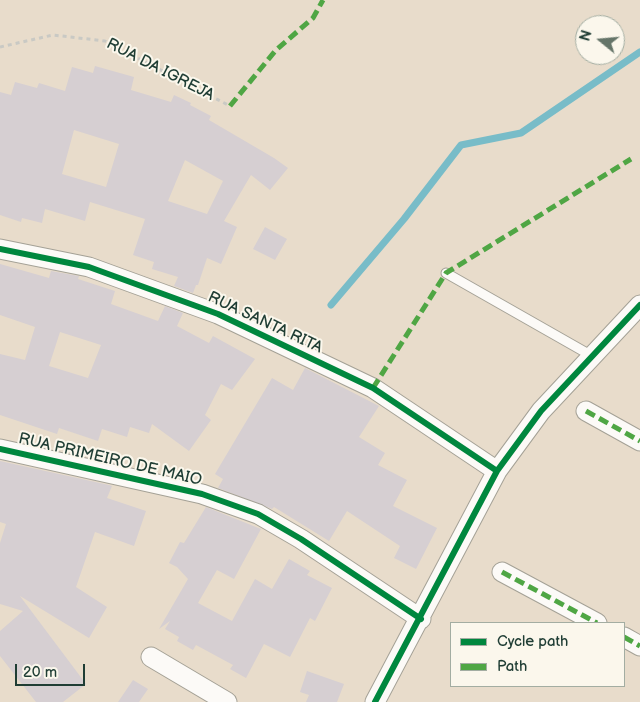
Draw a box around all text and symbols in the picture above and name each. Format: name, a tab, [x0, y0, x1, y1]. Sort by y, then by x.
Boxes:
north arrow	[575, 15, 625, 65]
text: N	[576, 28, 596, 43]
street label: RUA DA IGREJA	[103, 35, 217, 105]
street label: RUA SANTA RITA	[205, 288, 325, 358]
street label: RUA PRIMEIRO DE MAIO	[16, 430, 204, 490]
legend	[450, 622, 625, 687]
text: Cycle path	[497, 632, 568, 651]
scale bar	[18, 654, 88, 686]
text: Path	[497, 657, 527, 676]
text: 20 m	[23, 663, 57, 682]

